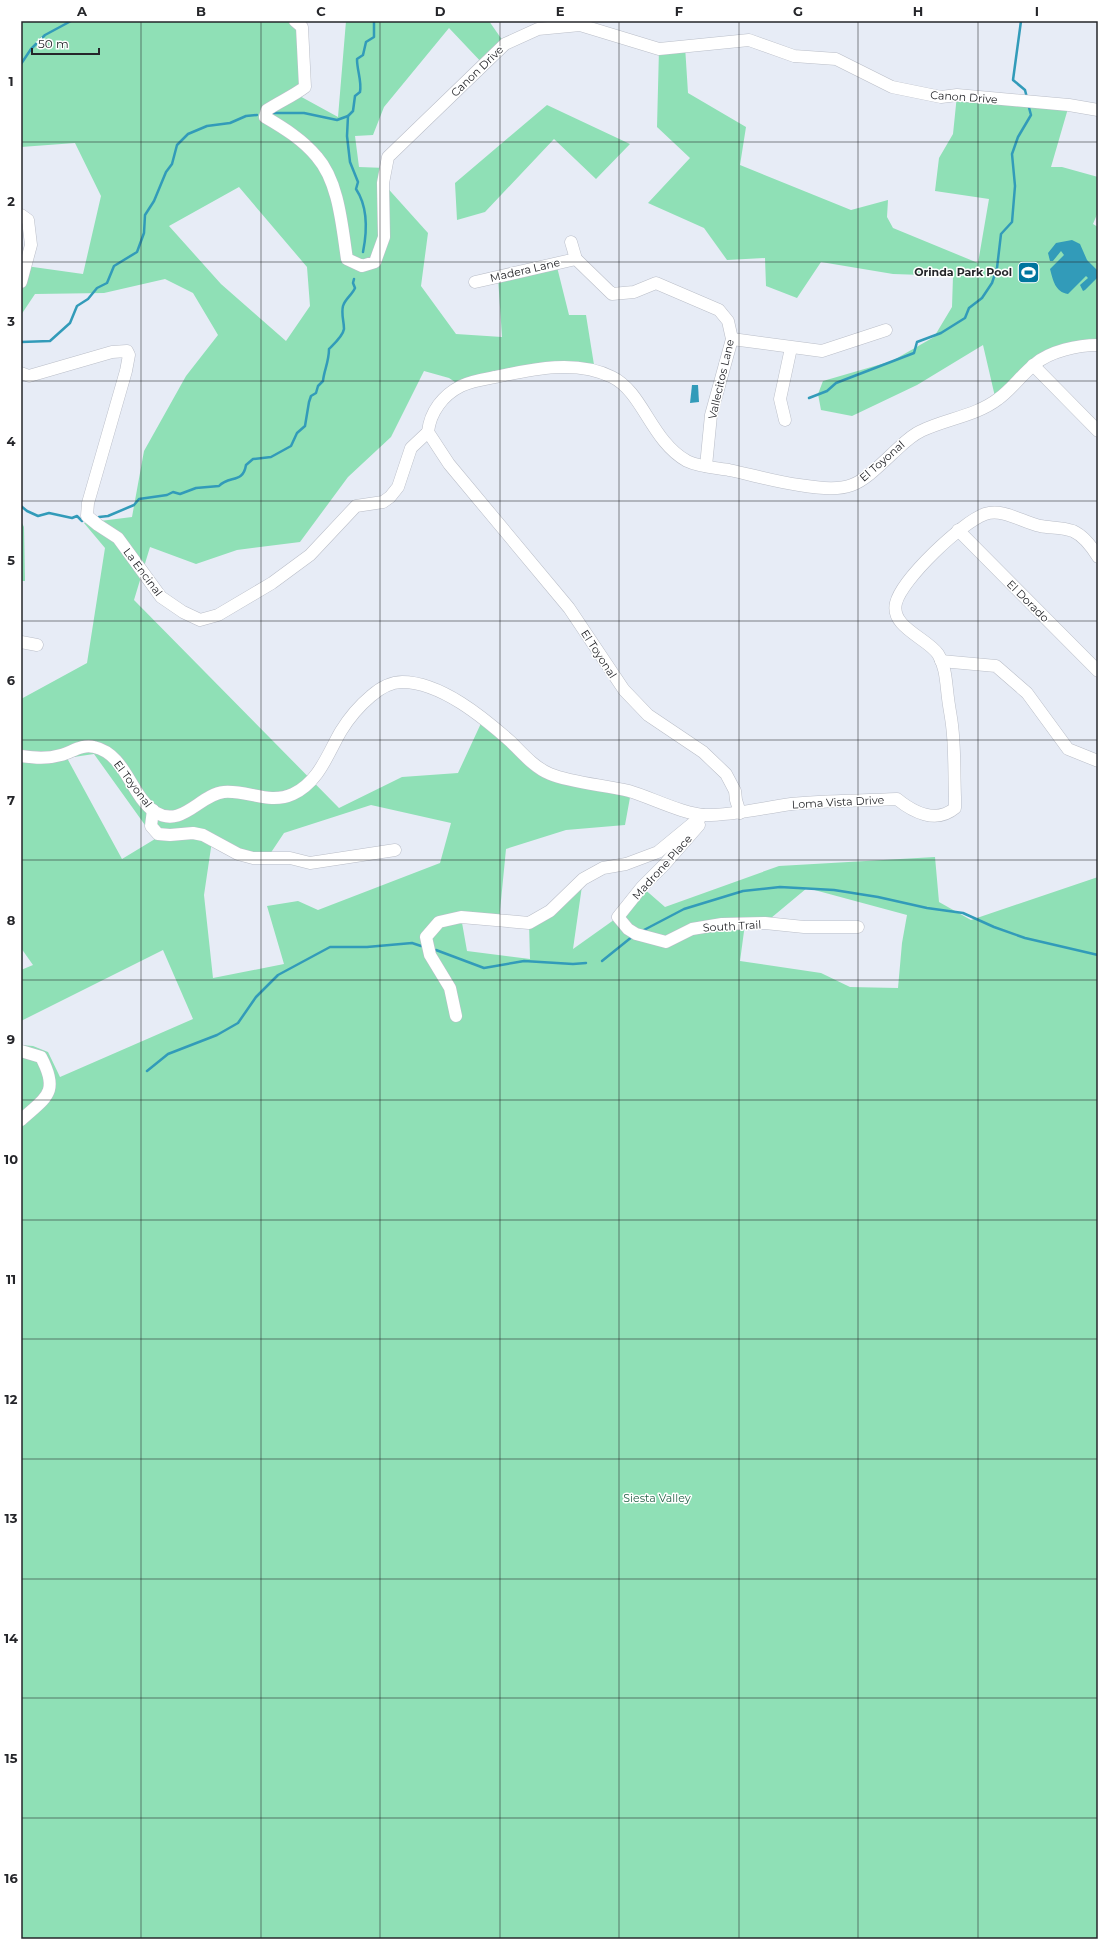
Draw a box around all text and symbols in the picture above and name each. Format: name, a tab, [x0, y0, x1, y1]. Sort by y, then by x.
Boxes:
text: A	[76, 3, 88, 19]
text: B	[196, 3, 206, 19]
text: C	[316, 3, 326, 19]
text: D	[435, 3, 446, 19]
text: E	[556, 3, 565, 19]
text: F	[675, 3, 683, 19]
text: G	[793, 3, 803, 19]
text: H	[913, 3, 923, 19]
text: I	[1035, 3, 1039, 19]
scale bar	[32, 30, 99, 56]
text: 50 m	[38, 36, 69, 51]
street label: Canon Drive	[448, 42, 506, 100]
text: 1	[8, 73, 14, 89]
street label: Canon Drive	[930, 88, 999, 106]
text: 2	[7, 193, 15, 209]
street label: Madera Lane	[489, 255, 562, 285]
sports icon: Orinda Park Pool	[1015, 259, 1041, 285]
place label: Orinda Park Pool	[914, 265, 1012, 279]
text: 3	[6, 313, 15, 329]
street label: Vallecitos Lane	[705, 337, 737, 420]
text: 4	[7, 433, 16, 449]
street label: El Toyonal	[857, 438, 907, 484]
street label: La Encinal	[120, 545, 166, 599]
text: 5	[7, 552, 15, 568]
street label: El Dorado	[1004, 577, 1052, 625]
street label: El Toyonal	[578, 627, 620, 681]
text: 6	[7, 672, 16, 688]
street label: El Toyonal	[111, 758, 155, 810]
text: 7	[7, 792, 15, 808]
street label: Loma Vista Drive	[791, 793, 885, 811]
street label: Madrone Place	[629, 831, 695, 902]
text: 8	[7, 912, 16, 928]
street label: South Trail	[702, 917, 762, 935]
text: 9	[7, 1031, 15, 1047]
text: 10	[4, 1151, 18, 1167]
text: 11	[6, 1271, 16, 1287]
text: 12	[5, 1391, 18, 1407]
park label: Siesta Valley	[623, 1491, 691, 1505]
text: 13	[5, 1510, 18, 1526]
text: 14	[4, 1630, 18, 1646]
text: 15	[5, 1750, 18, 1766]
text: 16	[4, 1870, 18, 1886]

